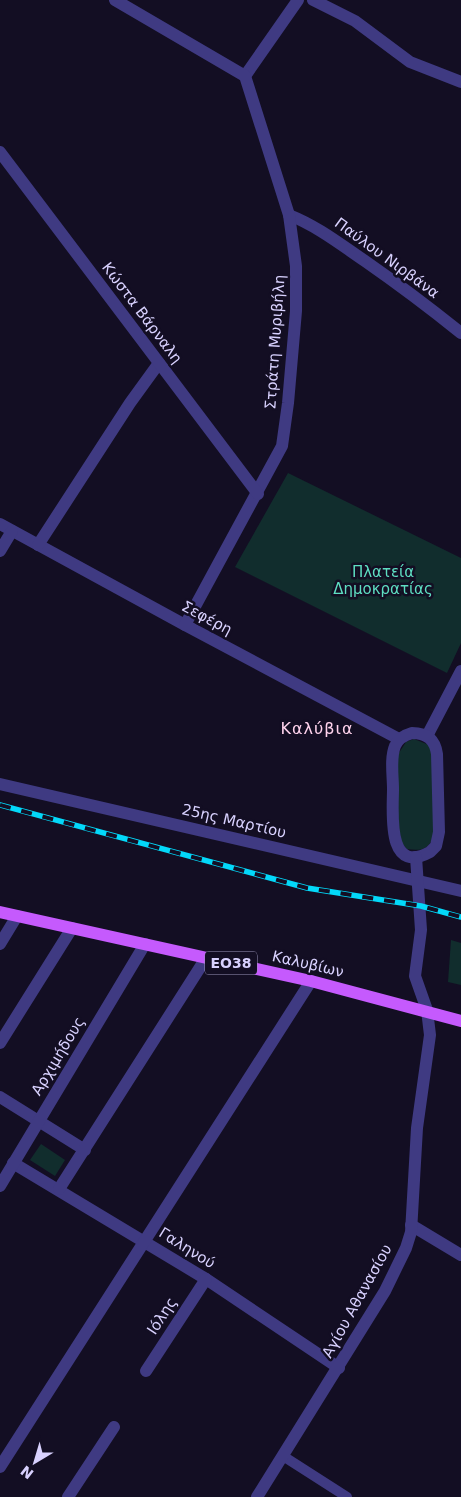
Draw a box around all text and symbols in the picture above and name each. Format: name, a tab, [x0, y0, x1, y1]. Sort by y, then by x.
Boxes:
street label: Παύλου Νιρβάνα	[331, 214, 443, 302]
street label: Κώστα Βάρναλη	[98, 259, 186, 367]
street label: Στράτη Μυριβήλη	[261, 274, 289, 410]
park label: Πλατεία Δημοκρατίας	[333, 563, 433, 598]
street label: Σεφέρη	[179, 597, 235, 639]
district label: Καλύβια	[281, 719, 353, 738]
street label: 25ης Μαρτίου	[180, 800, 288, 842]
street label: Καλυβίων	[270, 947, 346, 981]
road number: ΕΟ38	[205, 951, 257, 974]
street label: Αρχιμήδους	[28, 1013, 88, 1099]
street label: Γαληνού	[156, 1224, 218, 1272]
street label: Αγίου Αθανασίου	[318, 1241, 396, 1361]
street label: Ιόλης	[143, 1294, 181, 1338]
north arrow	[10, 1437, 60, 1487]
text: N	[17, 1462, 37, 1482]

